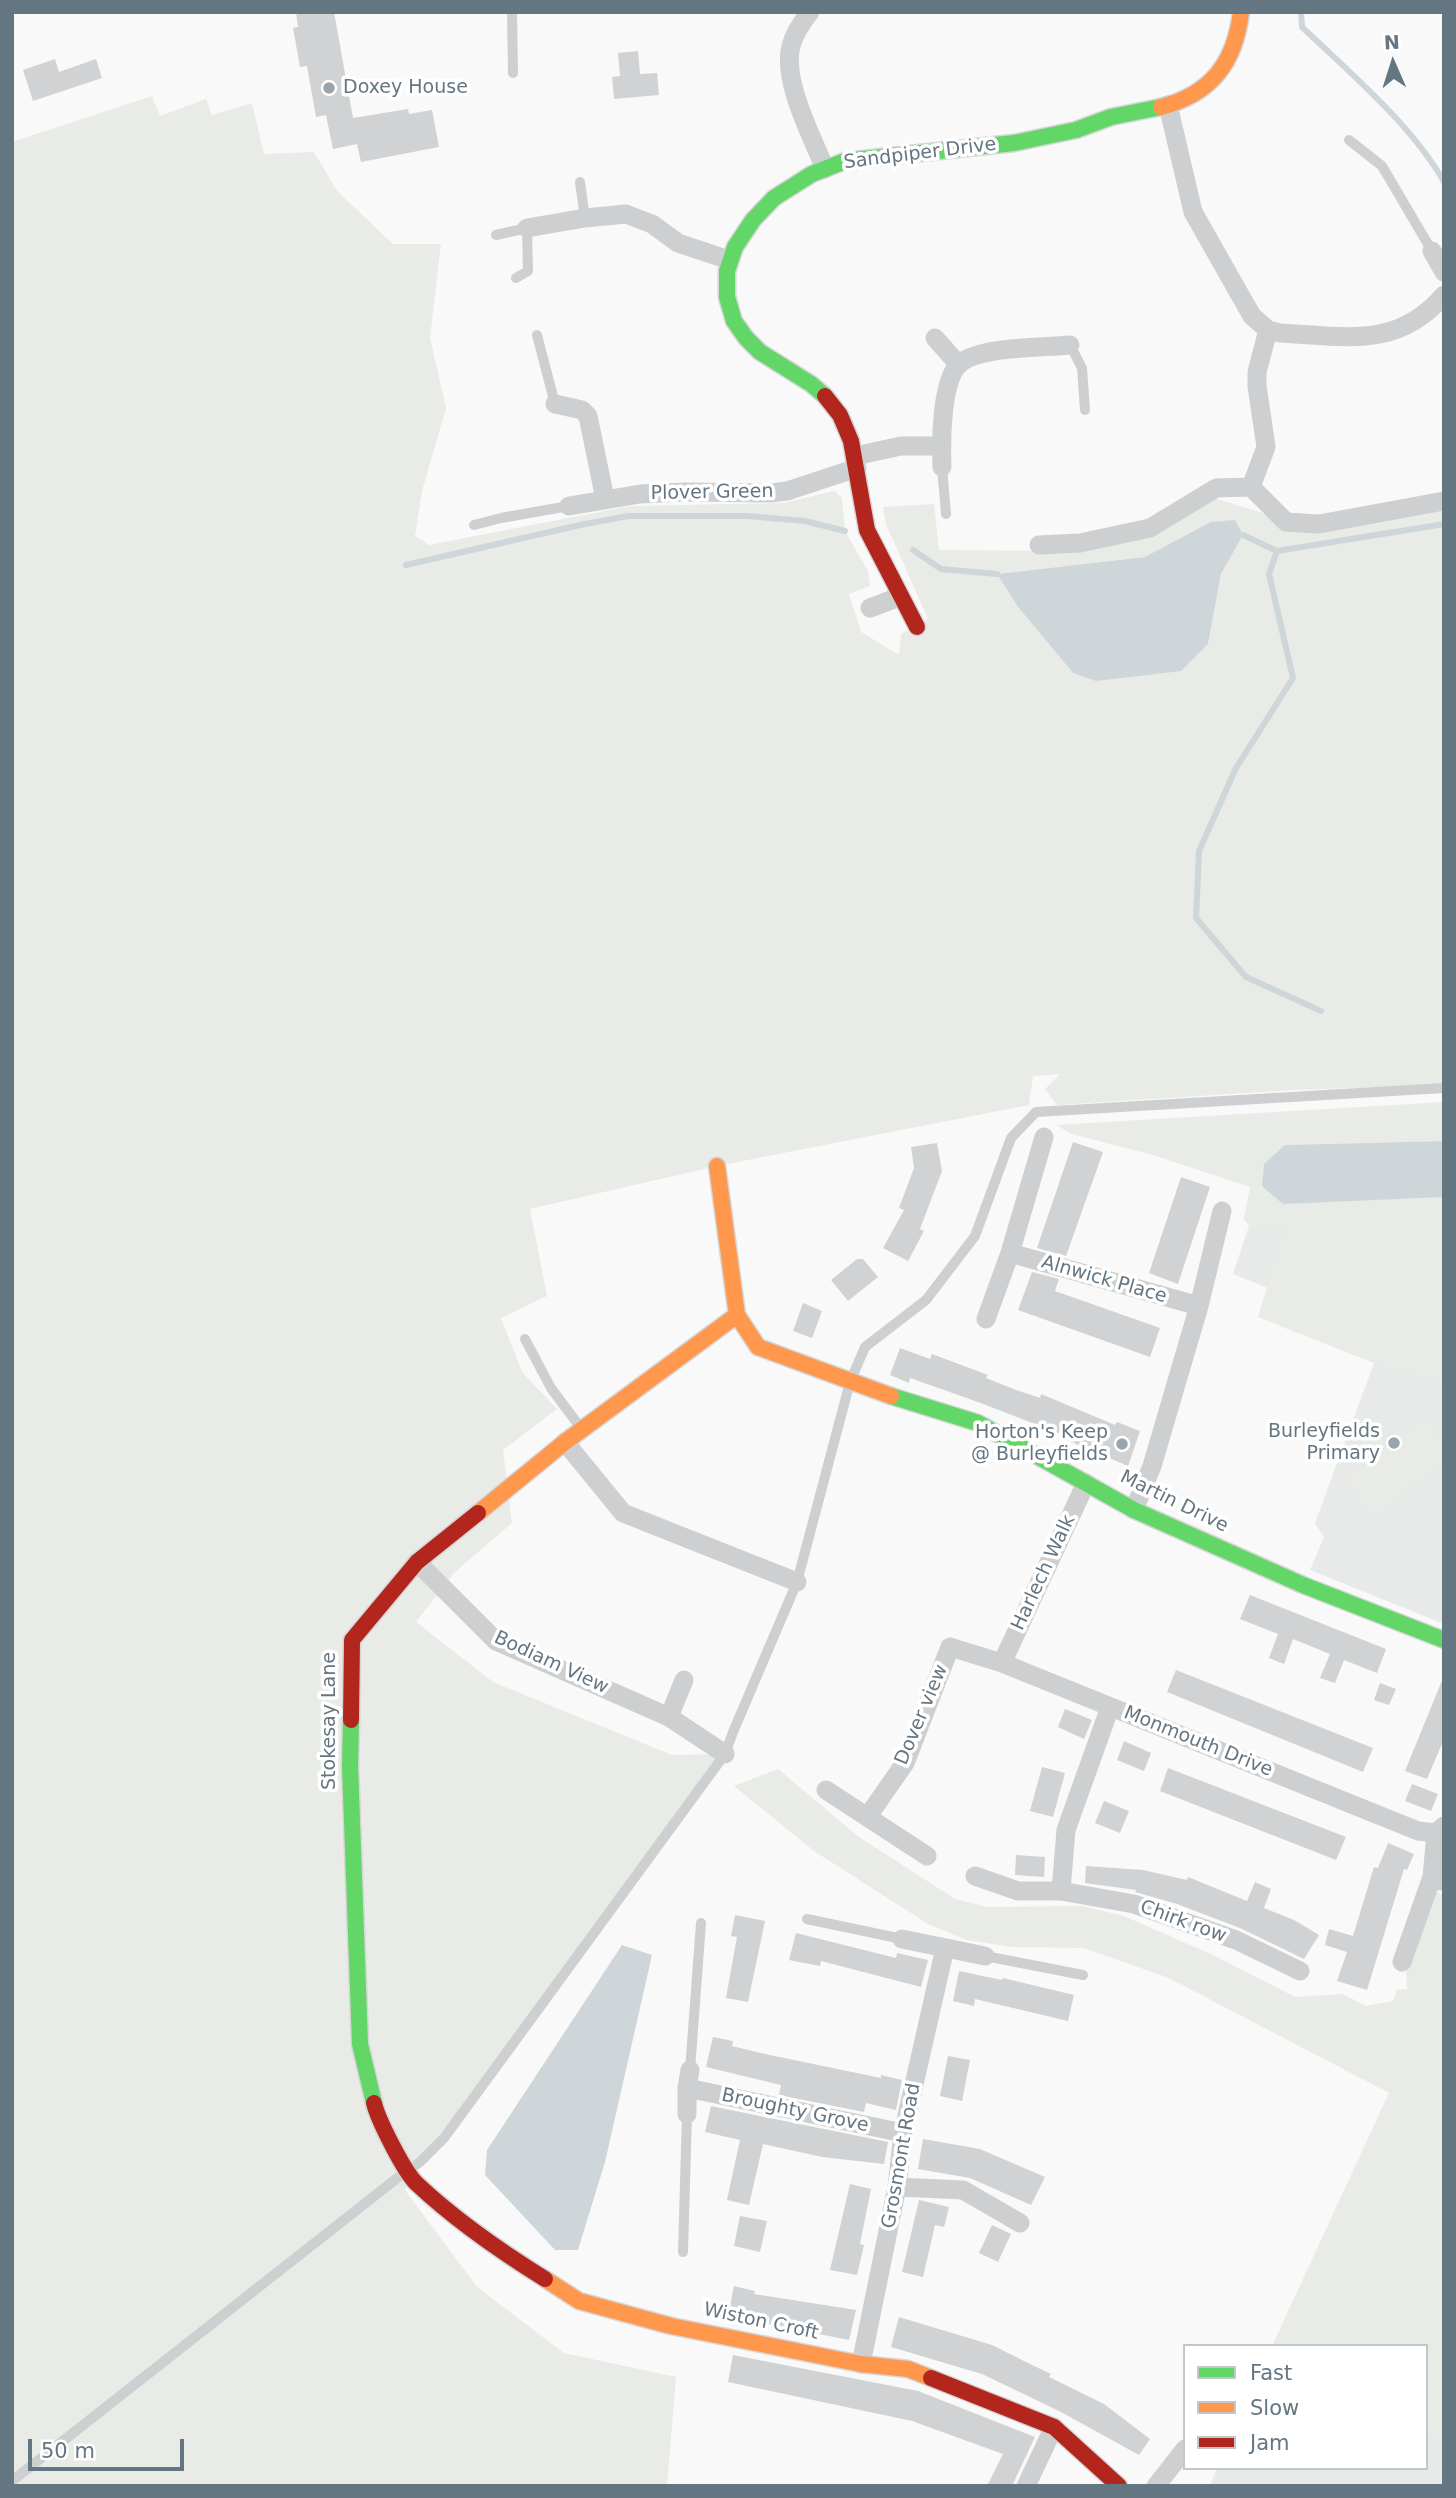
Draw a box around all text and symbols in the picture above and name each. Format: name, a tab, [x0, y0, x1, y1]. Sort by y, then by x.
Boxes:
north arrow	[1358, 28, 1428, 98]
text: N	[1383, 31, 1400, 53]
place label: Doxey House	[343, 77, 468, 99]
marker: Doxey House	[321, 80, 337, 96]
street label: Sandpiper Drive	[842, 133, 998, 175]
street label: Plover Green	[650, 481, 774, 505]
street label: Alnwick Place	[1039, 1251, 1169, 1309]
place label: Burleyfields Primary	[1268, 1421, 1380, 1465]
place label: Horton's Keep @ Burleyfields	[971, 1422, 1108, 1466]
marker: Burleyfields Primary	[1386, 1435, 1402, 1451]
marker: Horton's Keep @ Burleyfields	[1114, 1436, 1130, 1452]
street label: Martin Drive	[1116, 1466, 1232, 1538]
street label: Harlech Walk	[1007, 1512, 1081, 1634]
street label: Bodiam View	[490, 1627, 612, 1699]
street label: Stokesay Lane	[319, 1652, 341, 1790]
street label: Dover view	[891, 1661, 953, 1769]
street label: Monmouth Drive	[1120, 1702, 1276, 1782]
street label: Chirk row	[1137, 1896, 1229, 1948]
street label: Grosmont Road	[878, 2082, 926, 2230]
street label: Broughty Grove	[719, 2084, 871, 2138]
street label: Wiston Croft	[702, 2299, 820, 2345]
legend	[1183, 2344, 1428, 2470]
text: Fast	[1250, 2361, 1292, 2385]
text: Slow	[1250, 2396, 1299, 2420]
scale bar	[32, 2424, 187, 2468]
text: Jam	[1250, 2431, 1290, 2455]
text: 50 m	[41, 2439, 95, 2463]

